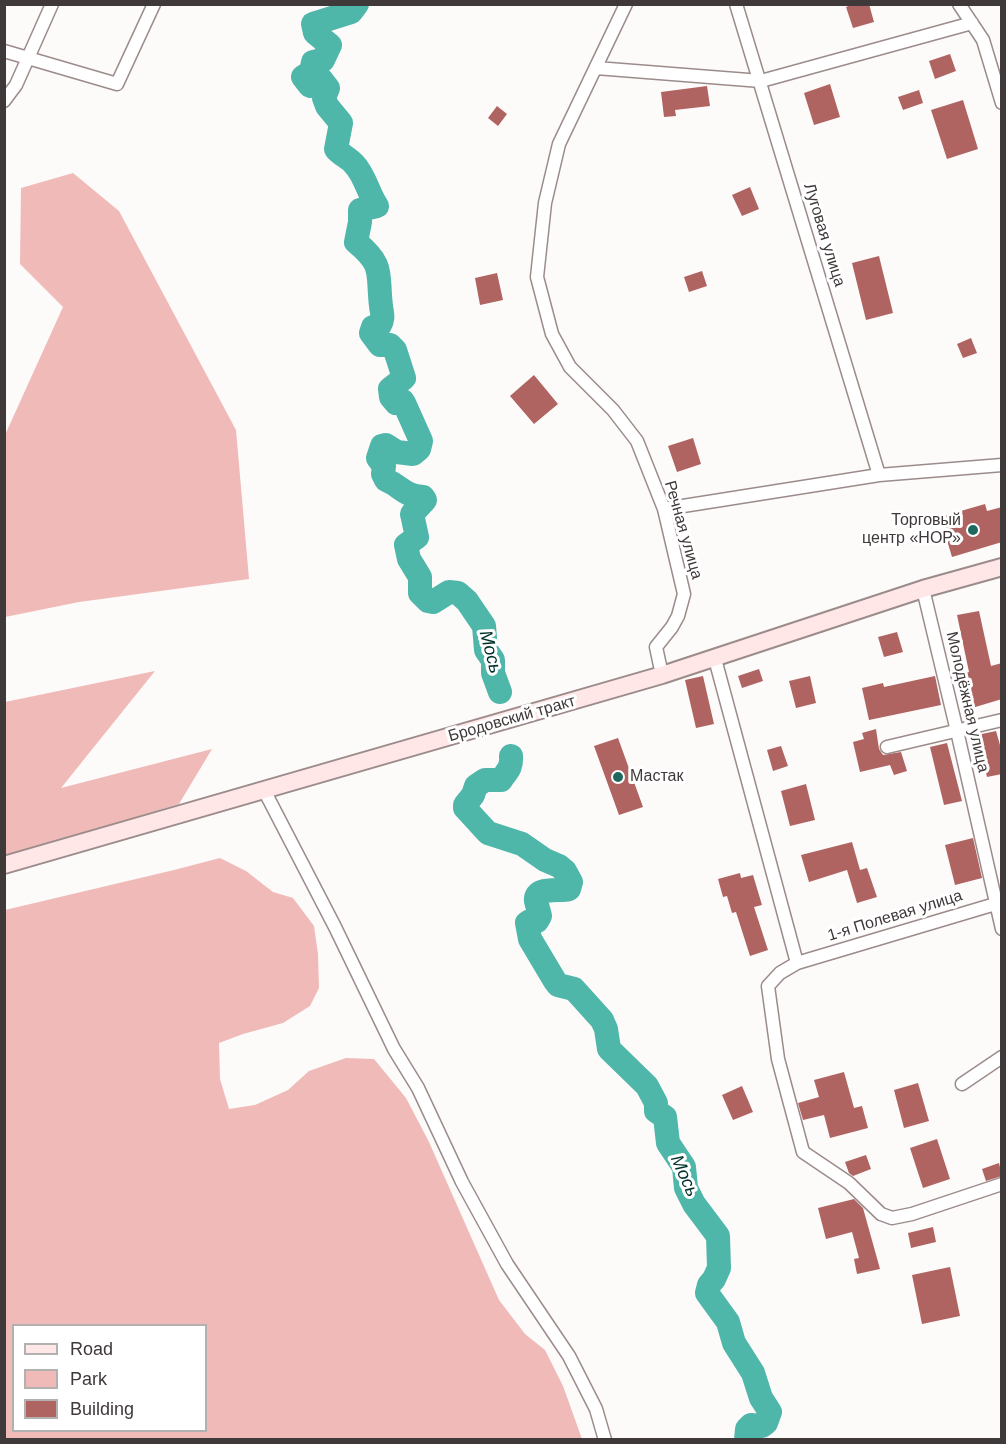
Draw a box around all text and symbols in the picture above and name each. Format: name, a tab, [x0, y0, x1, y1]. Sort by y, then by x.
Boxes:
street label: Луговая улица	[799, 181, 849, 289]
street label: Речная улица	[660, 479, 706, 581]
place label: Торговый центр «НОР»	[862, 511, 961, 549]
marker: Торговый центр «НОР»	[966, 523, 980, 537]
water label: Мось	[474, 628, 506, 676]
street label: Молодёжная улица	[941, 630, 993, 774]
street label: Бродовский тракт	[446, 692, 578, 746]
place label: Мастак	[630, 767, 683, 787]
marker: Мастак	[611, 770, 625, 784]
street label: 1-я Полевая улица	[825, 886, 965, 946]
water label: Мось	[665, 1152, 703, 1200]
legend	[12, 1324, 207, 1432]
text: Road	[70, 1339, 113, 1359]
text: Park	[70, 1369, 107, 1389]
text: Building	[70, 1399, 134, 1419]

